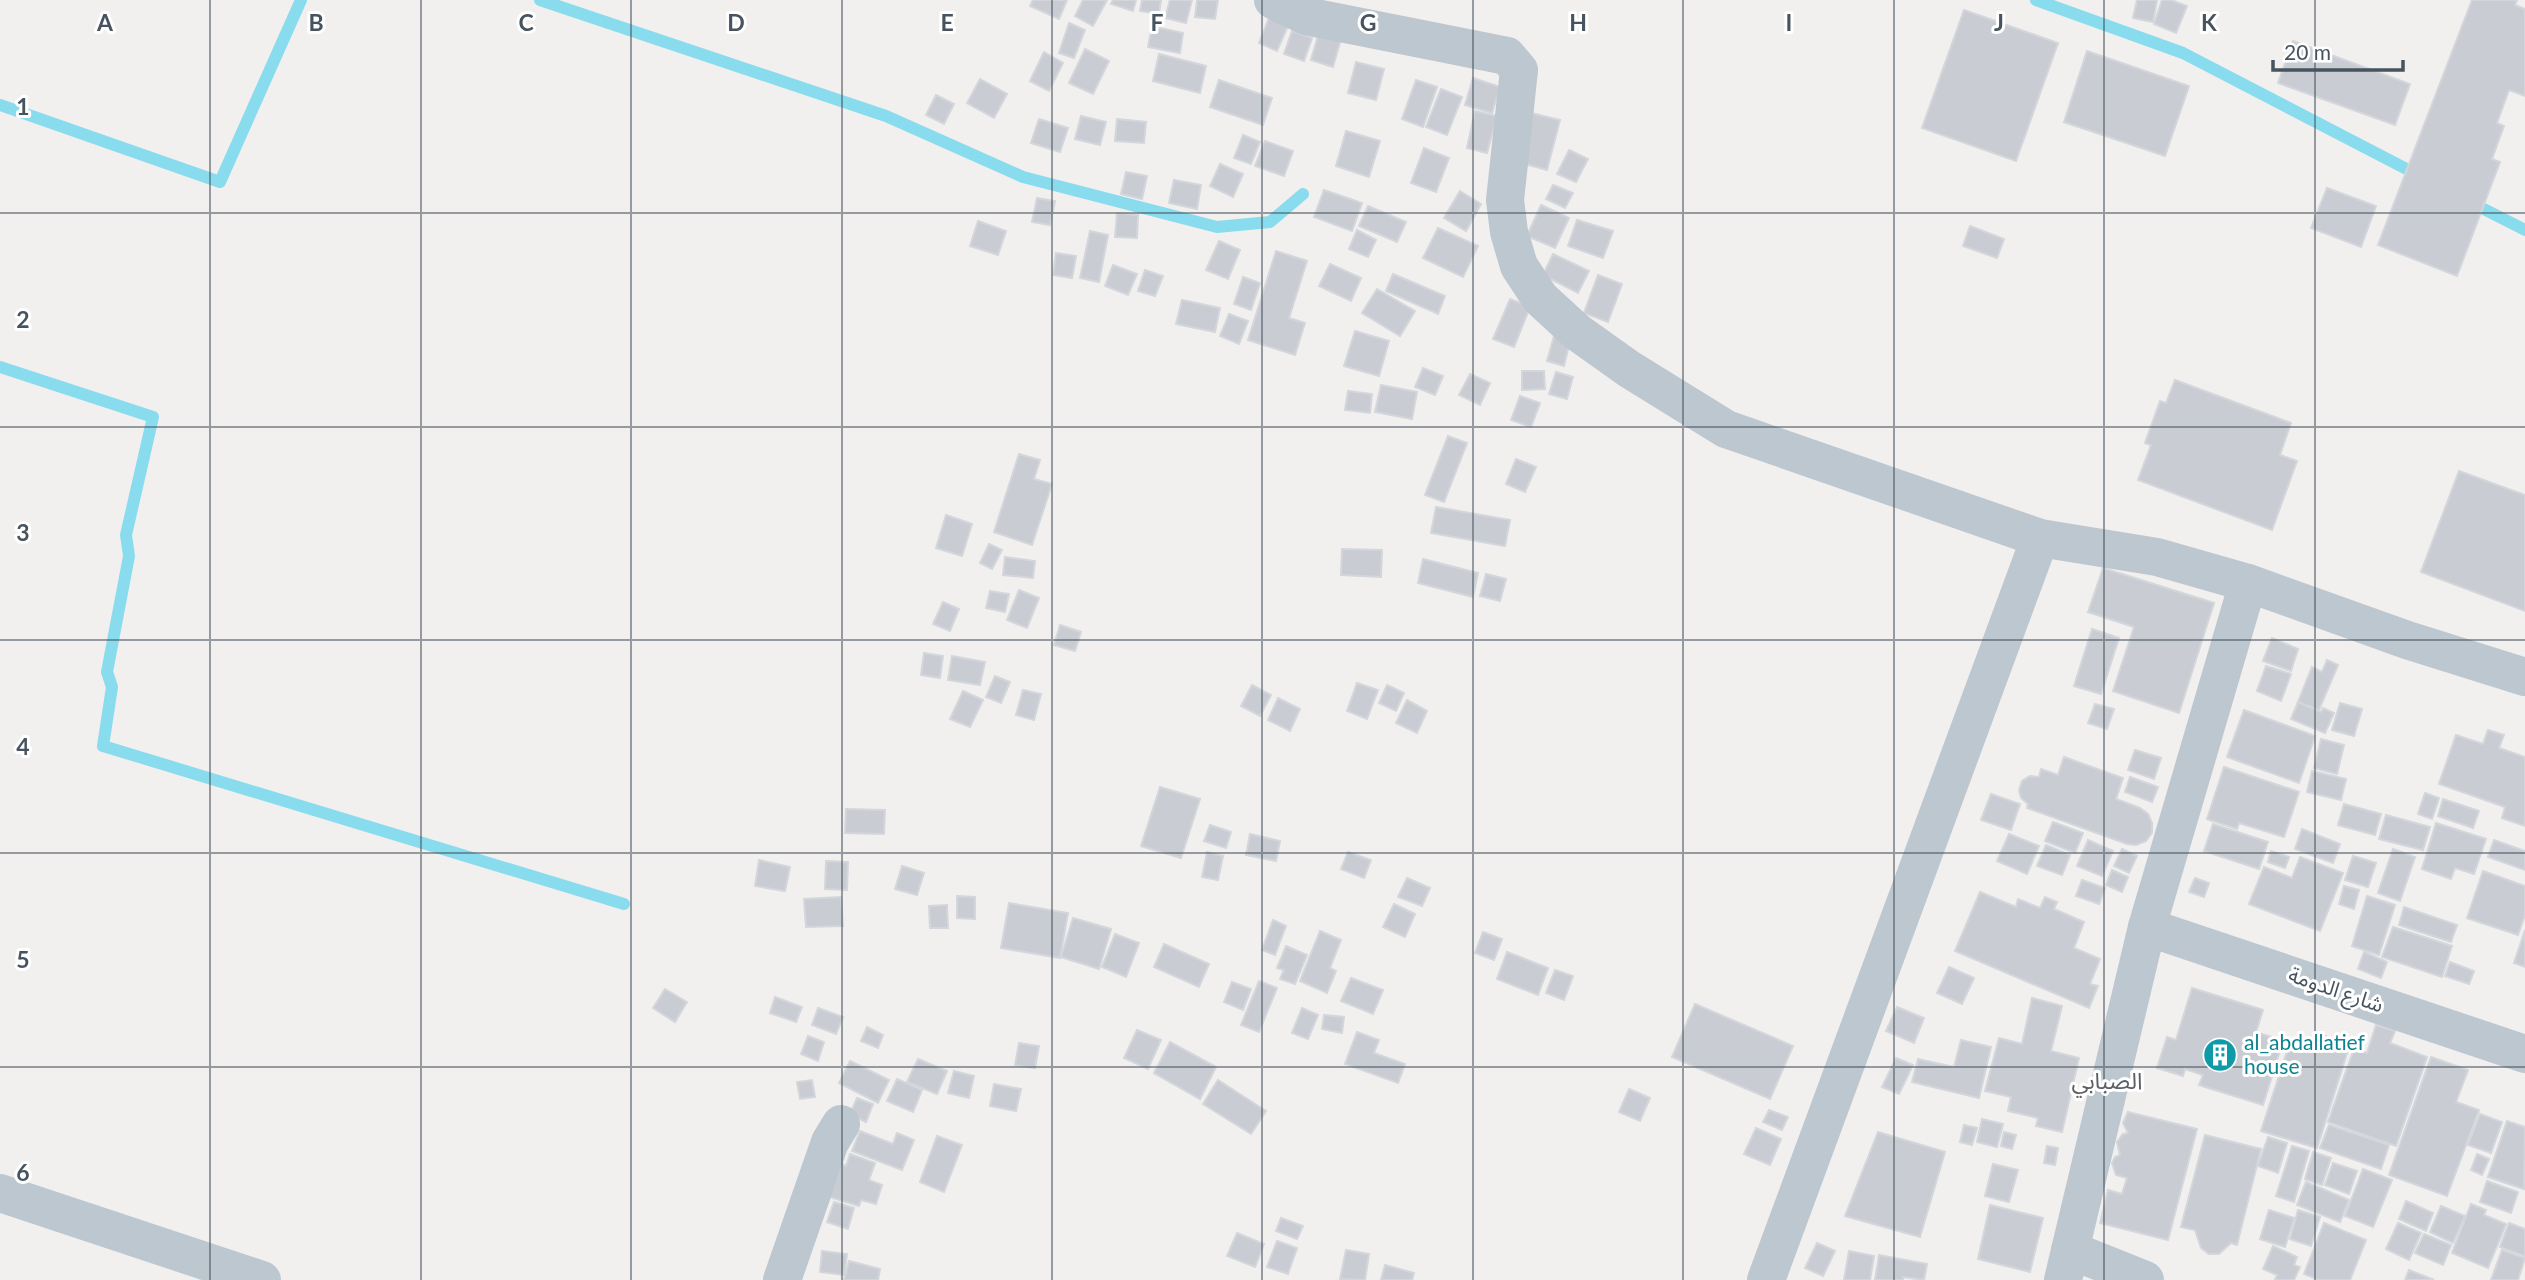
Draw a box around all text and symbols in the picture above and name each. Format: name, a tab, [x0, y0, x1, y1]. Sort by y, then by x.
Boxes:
text: A	[96, 8, 114, 36]
text: B	[308, 8, 324, 36]
text: C	[518, 8, 534, 36]
text: D	[727, 8, 745, 36]
text: E	[940, 8, 954, 36]
text: F	[1150, 8, 1164, 36]
text: G	[1360, 8, 1376, 36]
text: H	[1569, 8, 1587, 36]
text: I	[1786, 8, 1792, 36]
text: J	[1994, 8, 2004, 36]
text: K	[2201, 8, 2217, 36]
scale bar	[2273, 28, 2402, 72]
text: 20 m	[2284, 39, 2331, 64]
text: 1	[16, 92, 30, 120]
text: 2	[16, 305, 30, 333]
text: 3	[16, 518, 30, 546]
text: 4	[16, 732, 30, 760]
text: 5	[16, 945, 30, 973]
street label: شارع الدومة	[2285, 961, 2387, 1020]
place label: al_abdallatief house	[2244, 1029, 2366, 1078]
building icon: al_abdallatief house	[2201, 1036, 2239, 1074]
district label: الصبابي	[2072, 1066, 2142, 1098]
text: 6	[16, 1158, 30, 1186]

